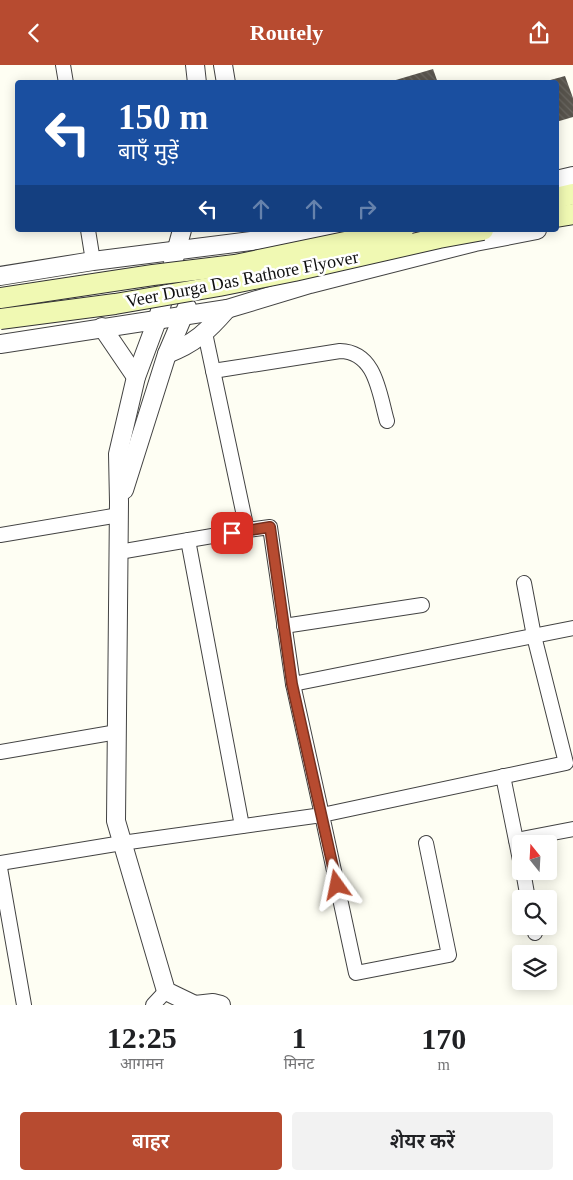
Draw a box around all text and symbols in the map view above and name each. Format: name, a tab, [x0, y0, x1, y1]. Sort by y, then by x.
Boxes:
icon: back	[20, 19, 48, 47]
icon: share	[525, 19, 553, 47]
text: Routely	[250, 20, 323, 45]
text: 150 m	[118, 98, 208, 137]
icon: left	[35, 100, 100, 165]
text: बाएँ मुड़ें	[118, 139, 179, 164]
icon: left	[194, 195, 222, 223]
icon: ahead	[247, 195, 275, 223]
icon: ahead	[300, 195, 328, 223]
icon: right	[353, 195, 381, 223]
street label: Veer Durga Das Rathore Flyover	[124, 247, 360, 311]
pin	[211, 512, 253, 554]
icon: arrive	[218, 519, 246, 547]
north arrow	[512, 835, 558, 880]
map controls	[512, 835, 557, 990]
position arrow	[310, 858, 362, 910]
button: search	[512, 890, 557, 935]
button: layers	[512, 945, 557, 990]
text: 12:25	[107, 1021, 177, 1054]
text: 1	[291, 1021, 306, 1054]
text: 170	[421, 1022, 466, 1055]
text: आगमन	[120, 1055, 164, 1072]
text: मिनट	[284, 1055, 314, 1072]
text: m	[437, 1056, 450, 1073]
button: बाहर	[20, 1112, 282, 1170]
button: शेयर करें	[292, 1112, 553, 1170]

